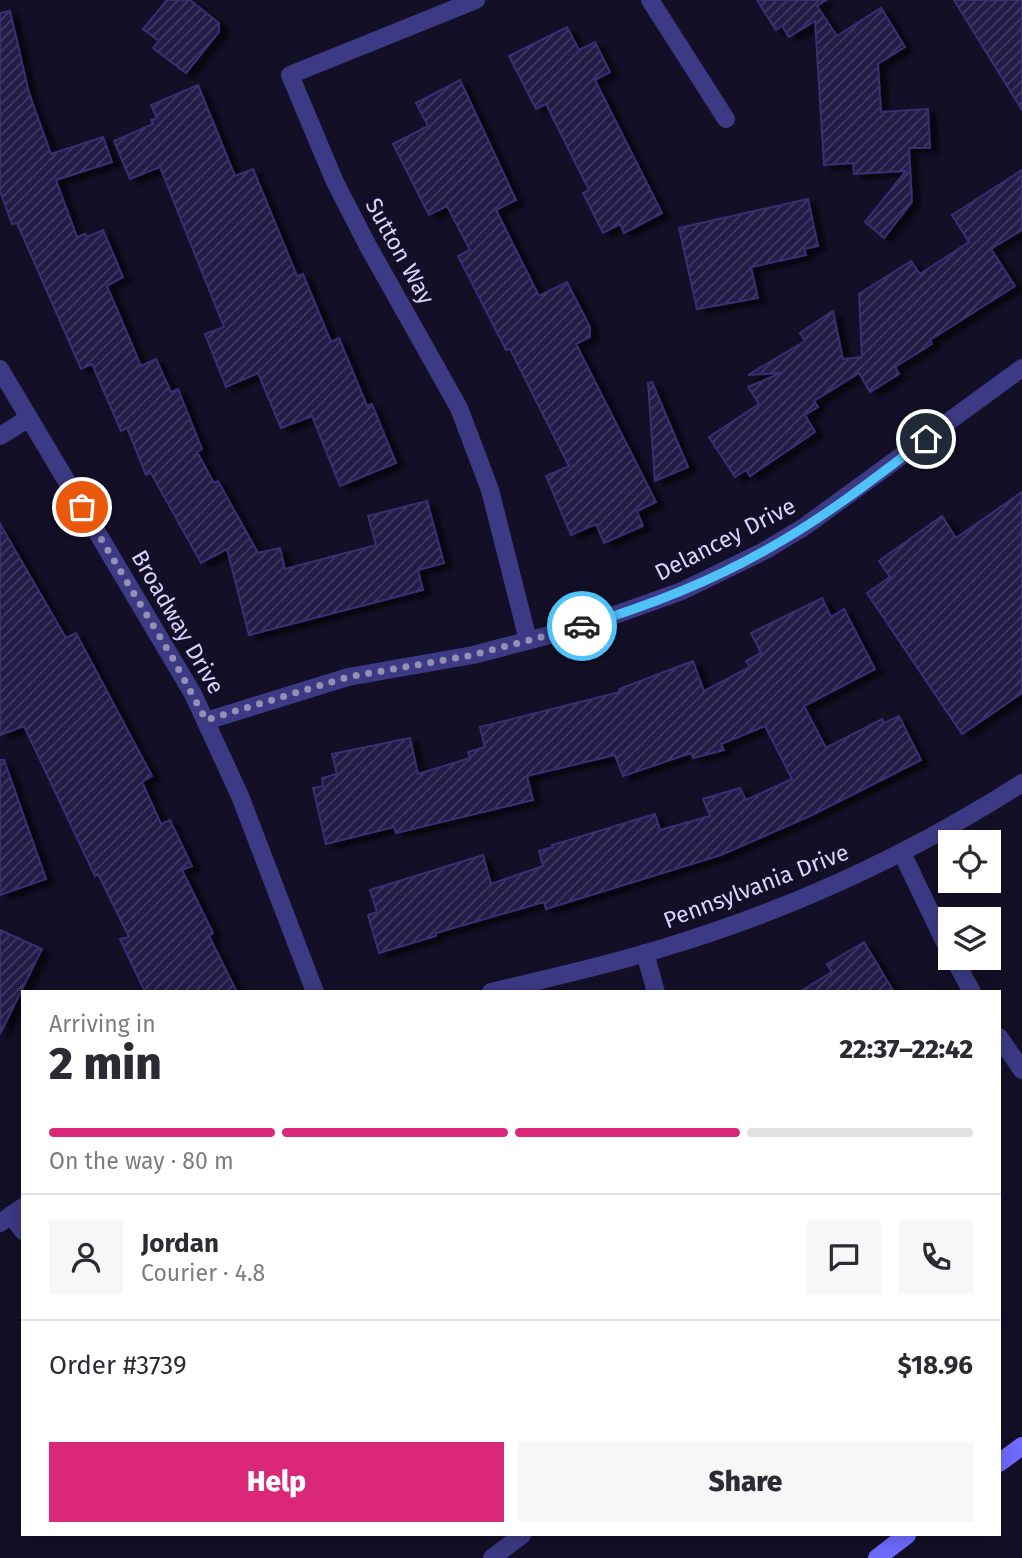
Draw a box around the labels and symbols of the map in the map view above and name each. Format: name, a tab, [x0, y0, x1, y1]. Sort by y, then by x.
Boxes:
street label: Sutton Way	[359, 193, 441, 310]
pin	[896, 409, 956, 469]
pin	[52, 477, 112, 537]
street label: Delancey Drive	[650, 492, 800, 586]
street label: Broadway Drive	[126, 545, 230, 699]
courier	[547, 591, 617, 661]
street label: Pennsylvania Drive	[659, 838, 853, 934]

